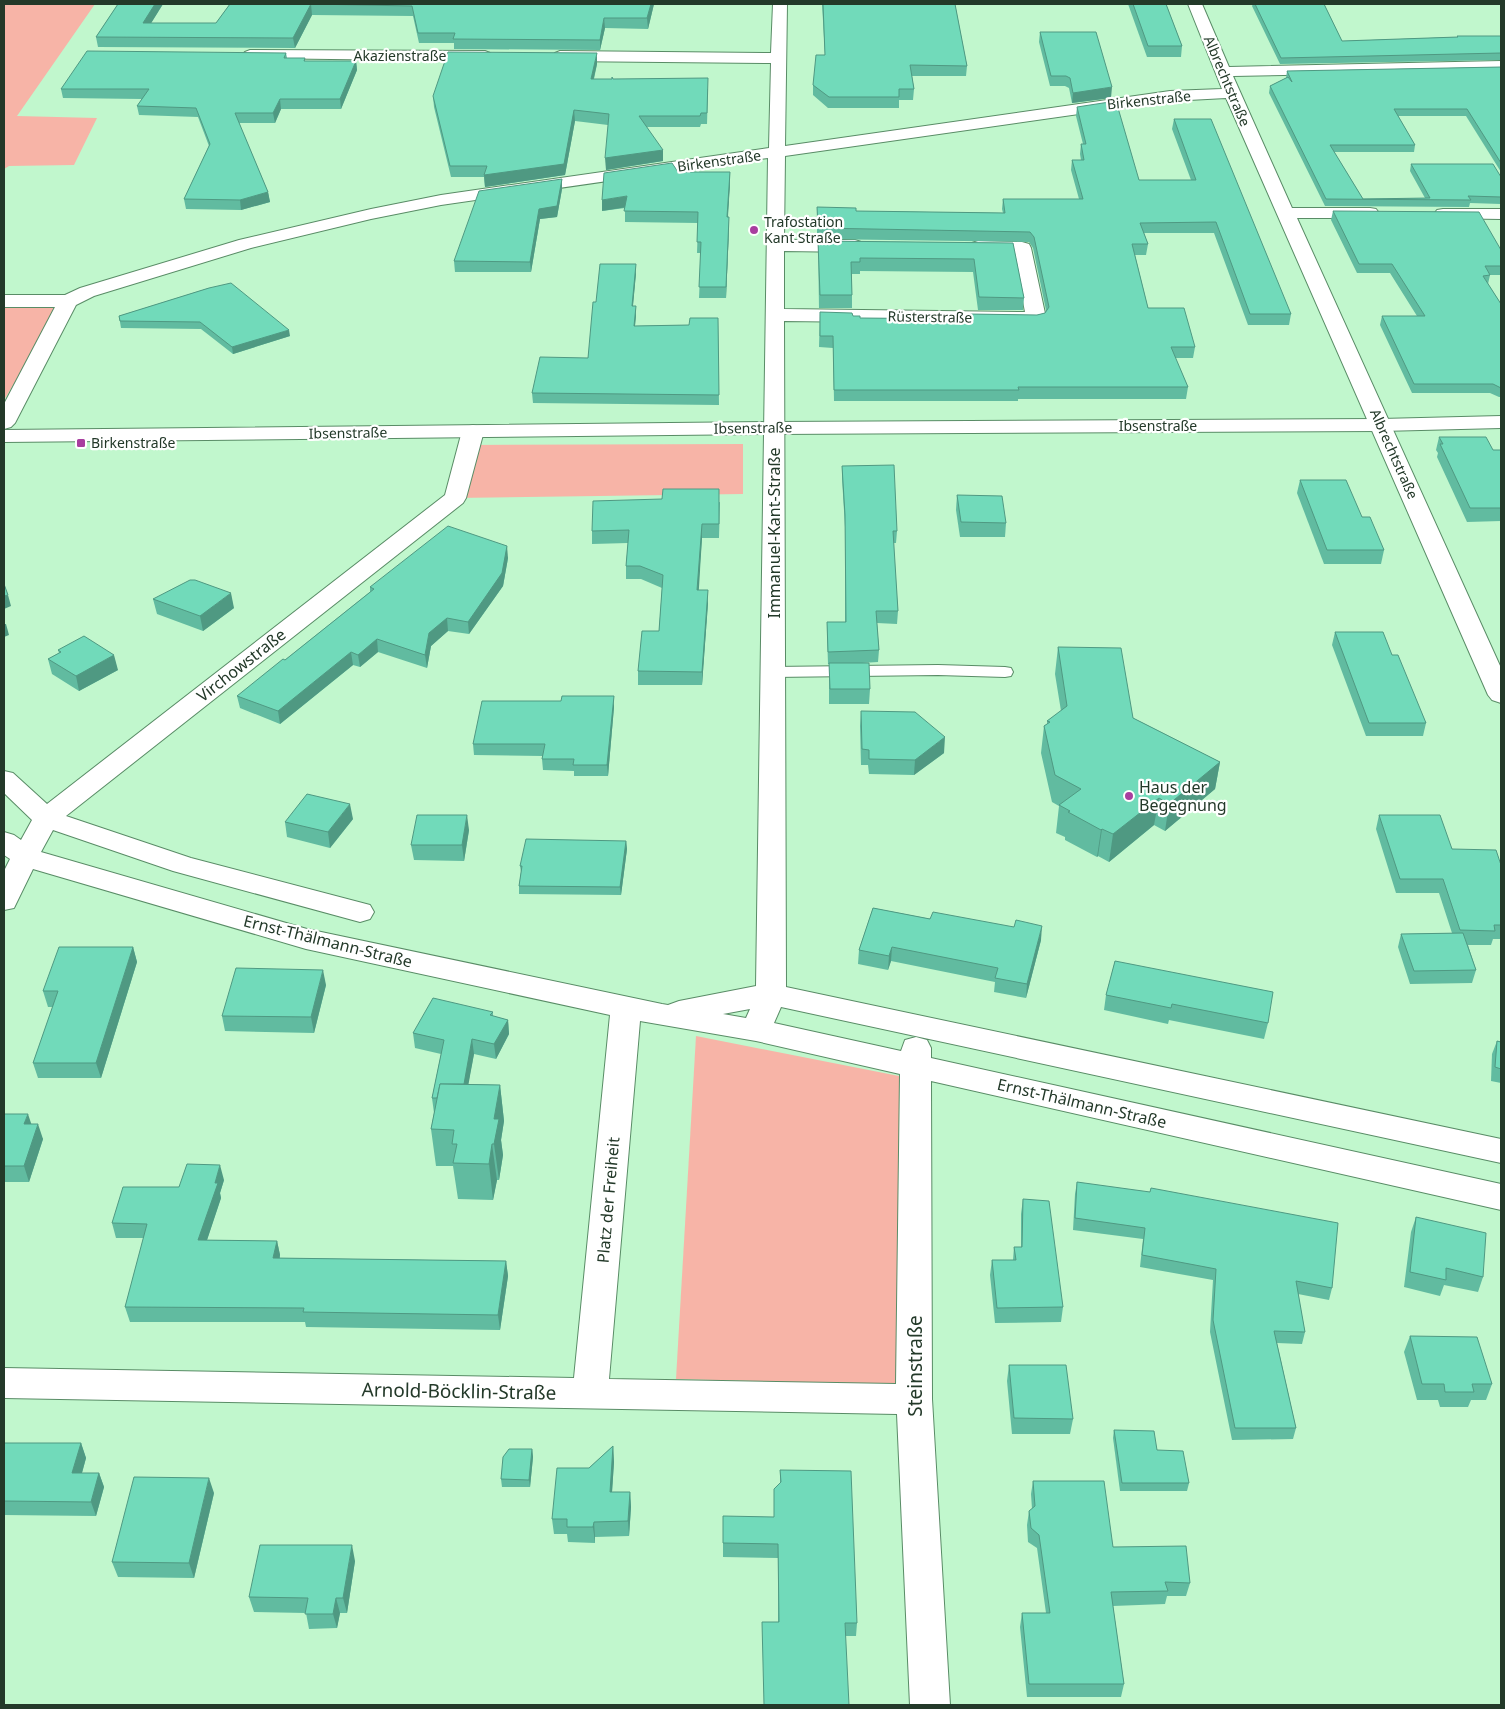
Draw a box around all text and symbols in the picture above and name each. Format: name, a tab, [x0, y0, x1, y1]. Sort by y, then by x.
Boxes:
street label: Albrechtstraße	[1200, 33, 1255, 129]
street label: Akazienstraße	[354, 46, 447, 65]
street label: Birkenstraße	[1106, 86, 1192, 113]
street label: Birkenstraße	[676, 145, 762, 176]
place label: Trafostation Kant Straße	[764, 212, 843, 247]
marker: Trafostation Kant Straße	[748, 224, 760, 236]
street label: Rüsterstraße	[888, 306, 973, 327]
street label: Albrechtstraße	[1366, 406, 1423, 502]
street label: Ibsenstraße	[1119, 416, 1197, 435]
street label: Ibsenstraße	[714, 417, 792, 438]
street label: Ibsenstraße	[309, 422, 387, 443]
place label: Birkenstraße	[91, 433, 175, 452]
marker: Birkenstraße	[75, 437, 87, 449]
street label: Immanuel-Kant-Straße	[763, 447, 785, 619]
street label: Virchowstraße	[192, 623, 290, 707]
place label: Haus der Begegnung	[1139, 776, 1227, 816]
marker: Haus der Begegnung	[1123, 790, 1135, 802]
street label: Ernst-Thälmann-Straße	[241, 909, 415, 973]
street label: Ernst-Thälmann-Straße	[995, 1073, 1169, 1133]
street label: Platz der Freiheit	[592, 1136, 624, 1264]
street label: Steinstraße	[902, 1315, 928, 1417]
street label: Arnold-Böcklin-Straße	[361, 1376, 557, 1406]

